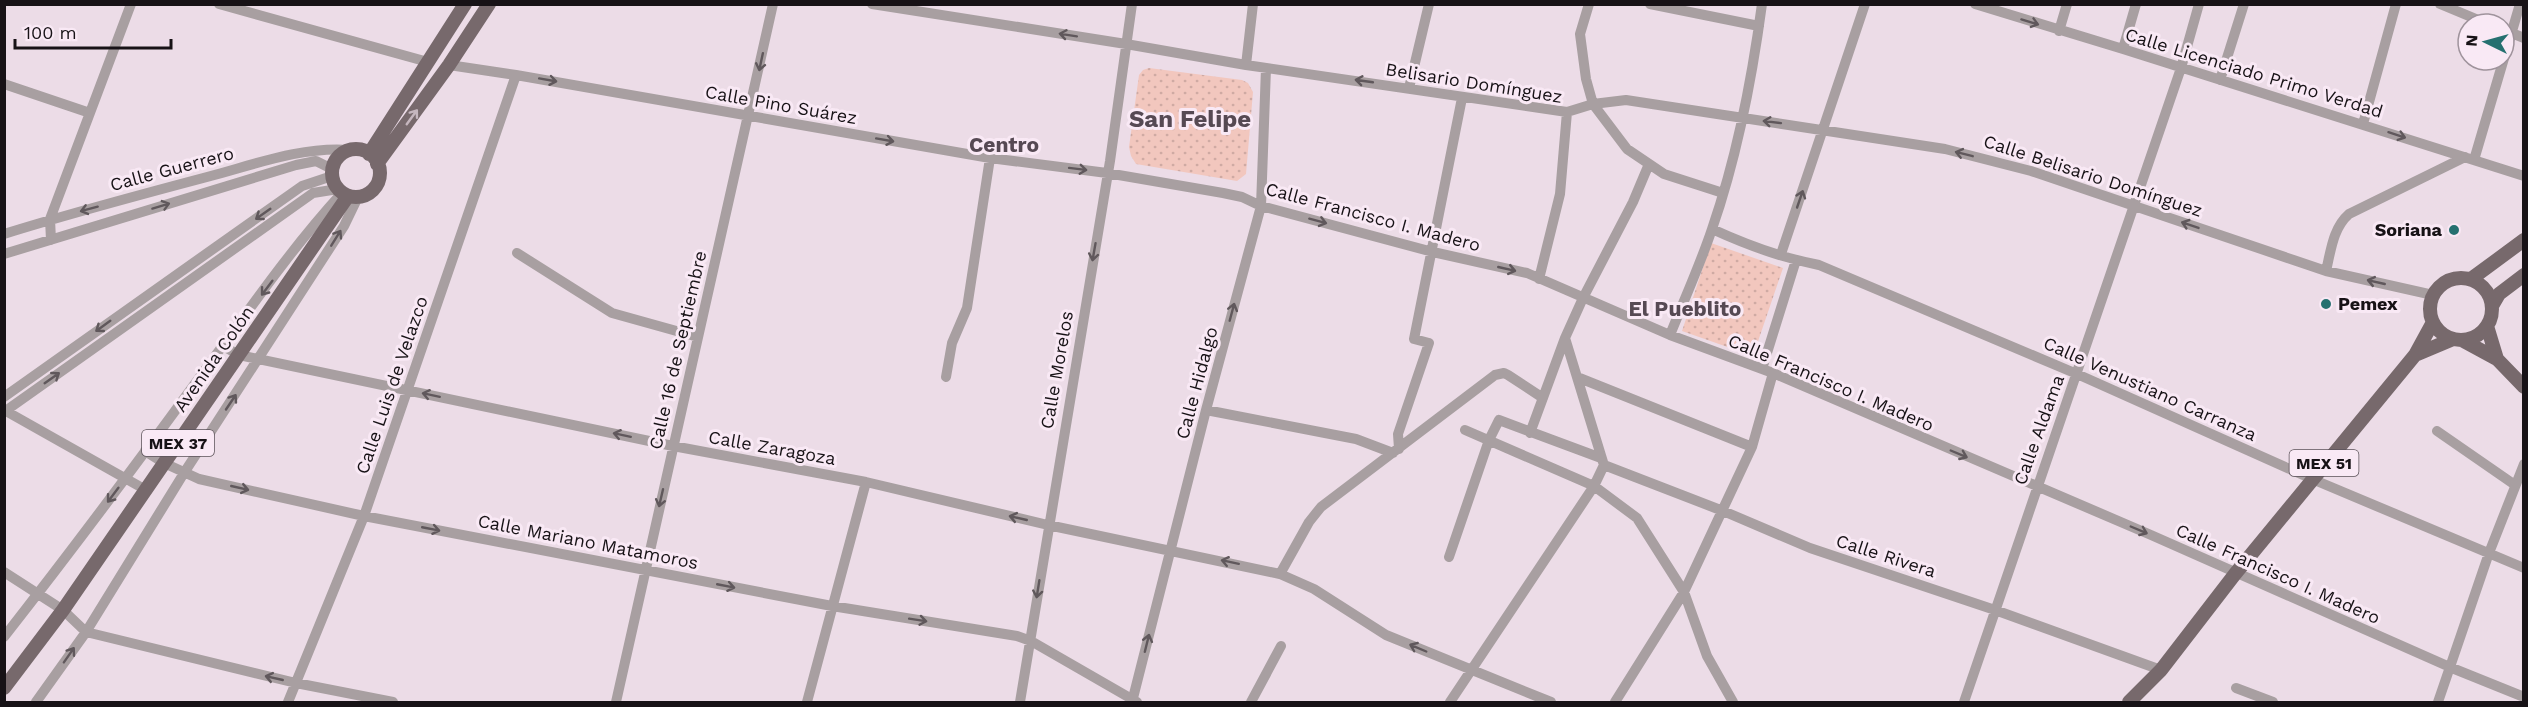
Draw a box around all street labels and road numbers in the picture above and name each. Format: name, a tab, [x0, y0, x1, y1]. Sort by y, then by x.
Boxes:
street label: Calle Licenciado Primo Verdad	[2123, 23, 2385, 122]
street label: Belisario Domínguez	[1384, 58, 1564, 107]
street label: Calle Pino Suárez	[704, 81, 859, 128]
street label: Calle Belisario Domínguez	[1981, 130, 2205, 221]
street label: Calle Guerrero	[108, 142, 236, 195]
street label: Calle Francisco I. Madero	[1264, 178, 1483, 255]
street label: Calle 16 de Septiembre	[644, 248, 711, 451]
street label: Calle Luis de Velazco	[351, 293, 432, 476]
street label: Avenida Colón	[169, 302, 258, 416]
street label: Calle Morelos	[1036, 309, 1077, 431]
street label: Calle Hidalgo	[1171, 324, 1222, 441]
street label: Calle Francisco I. Madero	[1725, 330, 1937, 435]
street label: Calle Venustiano Carranza	[2040, 332, 2260, 445]
street label: Calle Aldama	[2009, 372, 2068, 488]
street label: Calle Zaragoza	[707, 426, 837, 469]
road number: MEX 37	[142, 430, 214, 456]
road number: MEX 51	[2290, 450, 2358, 476]
street label: Calle Mariano Matamoros	[476, 510, 700, 573]
street label: Calle Francisco I. Madero	[2173, 519, 2384, 628]
street label: Calle Rivera	[1834, 530, 1939, 582]

